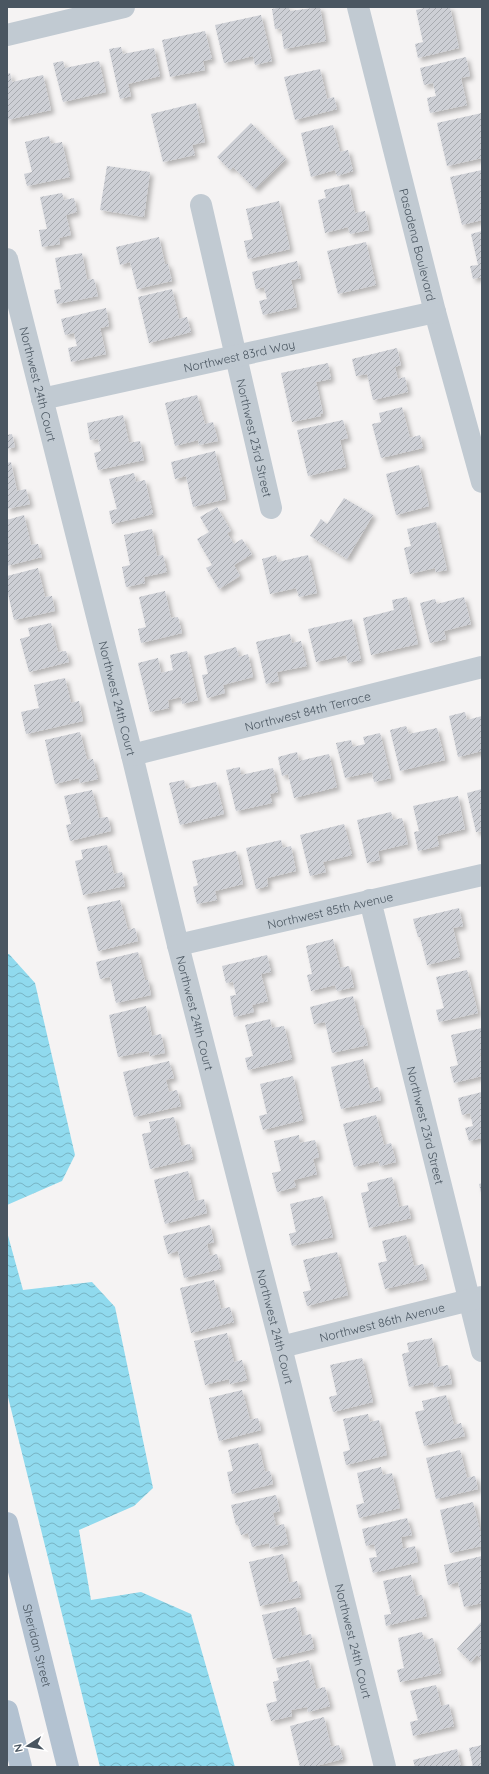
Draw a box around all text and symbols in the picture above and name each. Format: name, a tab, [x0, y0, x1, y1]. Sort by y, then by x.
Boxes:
street label: Pasadena Boulevard	[397, 187, 439, 302]
street label: Northwest 24th Court	[17, 325, 60, 443]
street label: Northwest 83rd Way	[182, 336, 296, 375]
street label: Northwest 23rd Street	[234, 377, 276, 499]
street label: Northwest 24th Court	[96, 639, 139, 757]
street label: Northwest 84th Terrace	[243, 688, 372, 734]
street label: Northwest 85th Avenue	[266, 888, 395, 932]
street label: Northwest 24th Court	[173, 954, 217, 1072]
street label: Northwest 23rd Street	[404, 1065, 448, 1186]
street label: Northwest 24th Court	[254, 1268, 297, 1386]
street label: Northwest 86th Avenue	[318, 1299, 446, 1345]
street label: Northwest 24th Court	[332, 1582, 375, 1700]
street label: Sheridan Street	[20, 1602, 55, 1688]
north arrow	[8, 1726, 48, 1766]
text: N	[11, 1743, 26, 1753]

